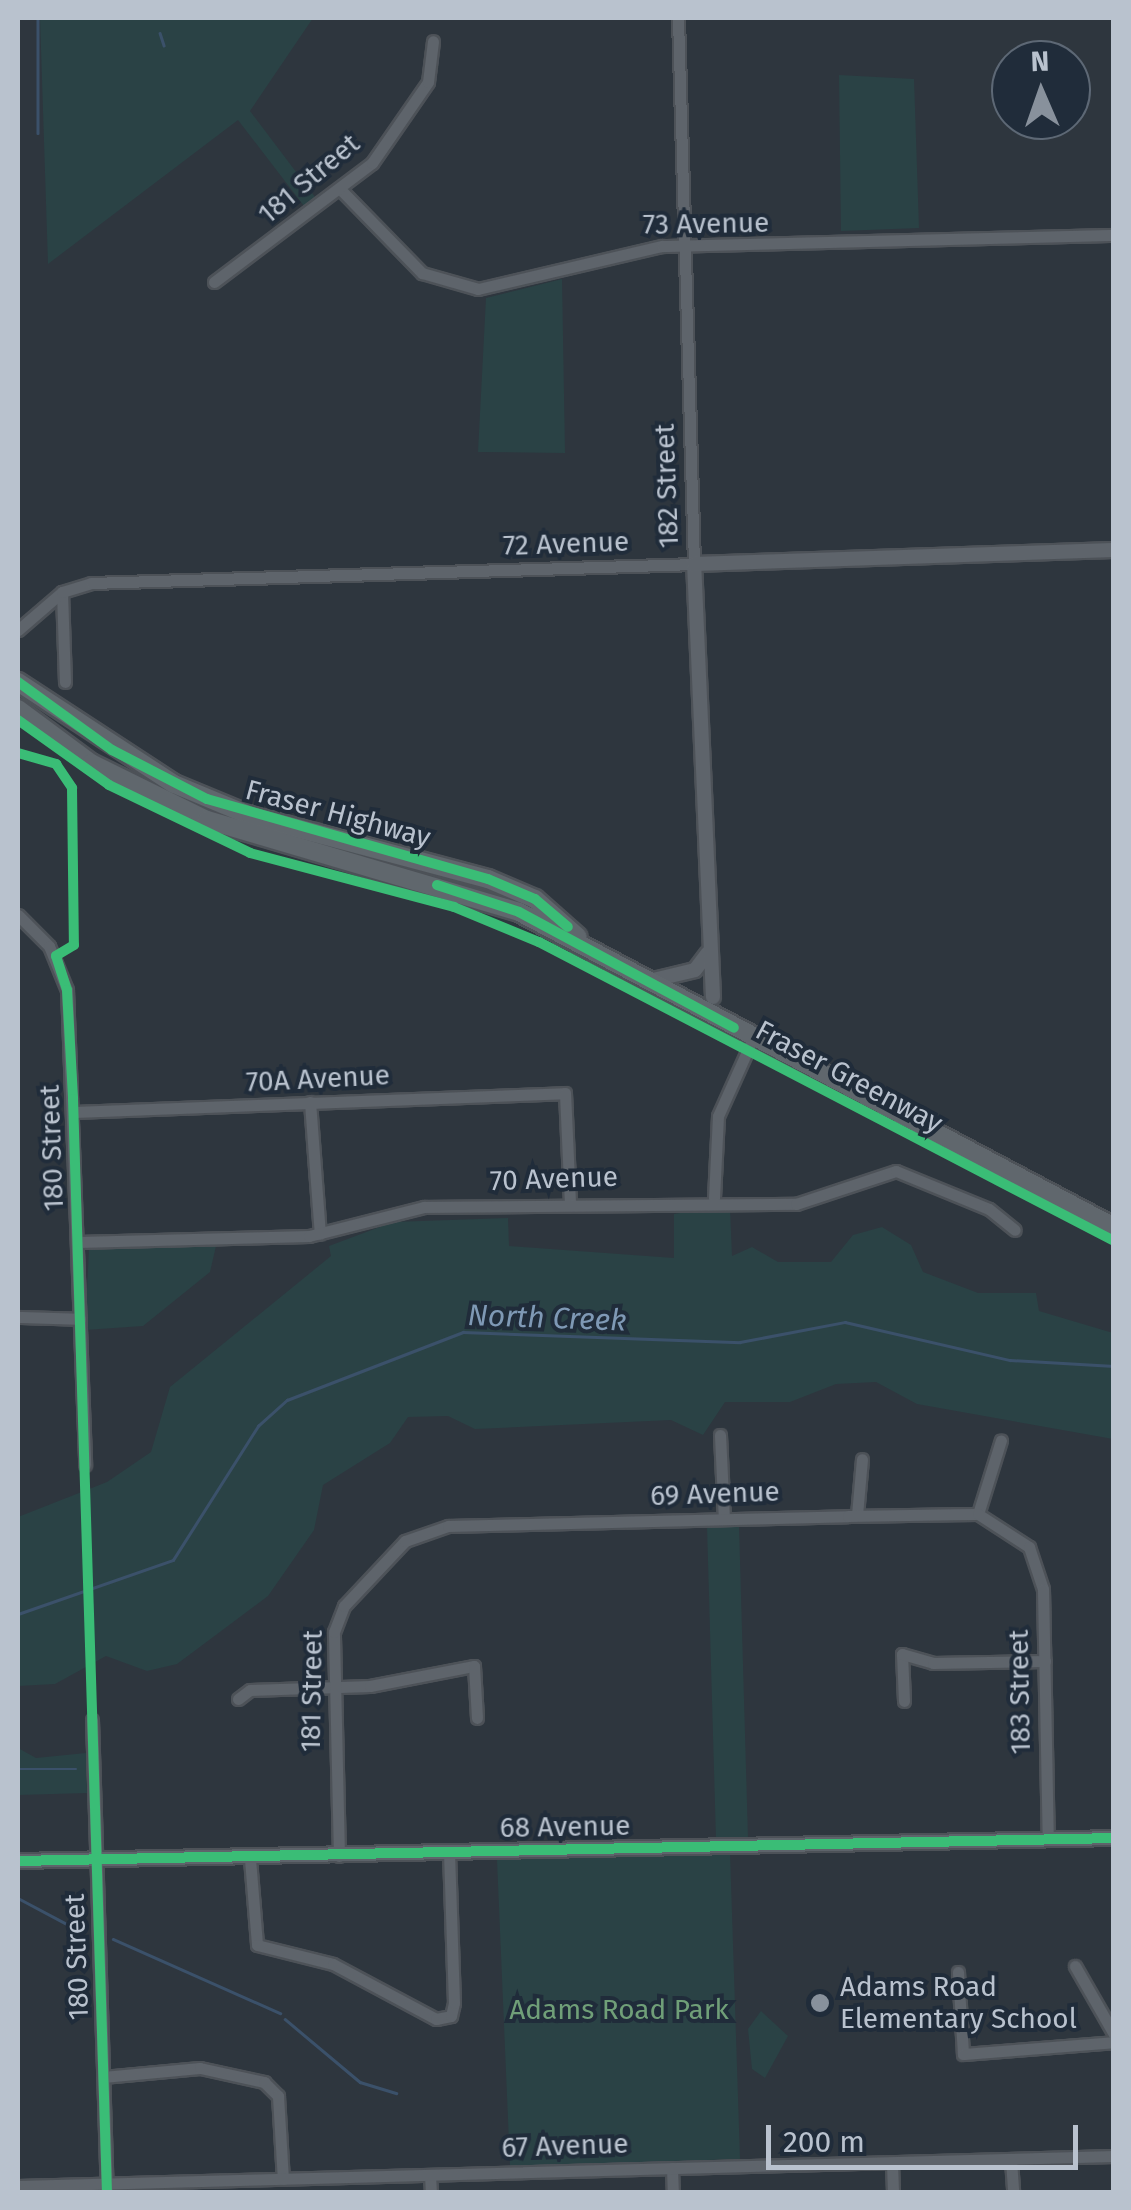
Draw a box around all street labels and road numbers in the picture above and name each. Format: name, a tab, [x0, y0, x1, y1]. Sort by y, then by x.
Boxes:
street label: 181 Street	[251, 127, 367, 231]
street label: 73 Avenue	[642, 206, 770, 242]
street label: 182 Street	[648, 423, 686, 549]
street label: 72 Avenue	[502, 525, 630, 563]
street label: Fraser Highway	[242, 773, 434, 855]
street label: Fraser Greenway	[750, 1014, 948, 1140]
street label: 70A Avenue	[245, 1058, 391, 1100]
street label: 180 Street	[33, 1084, 71, 1212]
street label: 70 Avenue	[489, 1160, 619, 1198]
street label: 69 Avenue	[650, 1475, 780, 1513]
street label: 183 Street	[1002, 1629, 1038, 1755]
street label: 181 Street	[294, 1630, 330, 1752]
street label: 68 Avenue	[499, 1809, 631, 1845]
street label: 180 Street	[58, 1893, 96, 2021]
street label: 67 Avenue	[501, 2127, 629, 2165]

